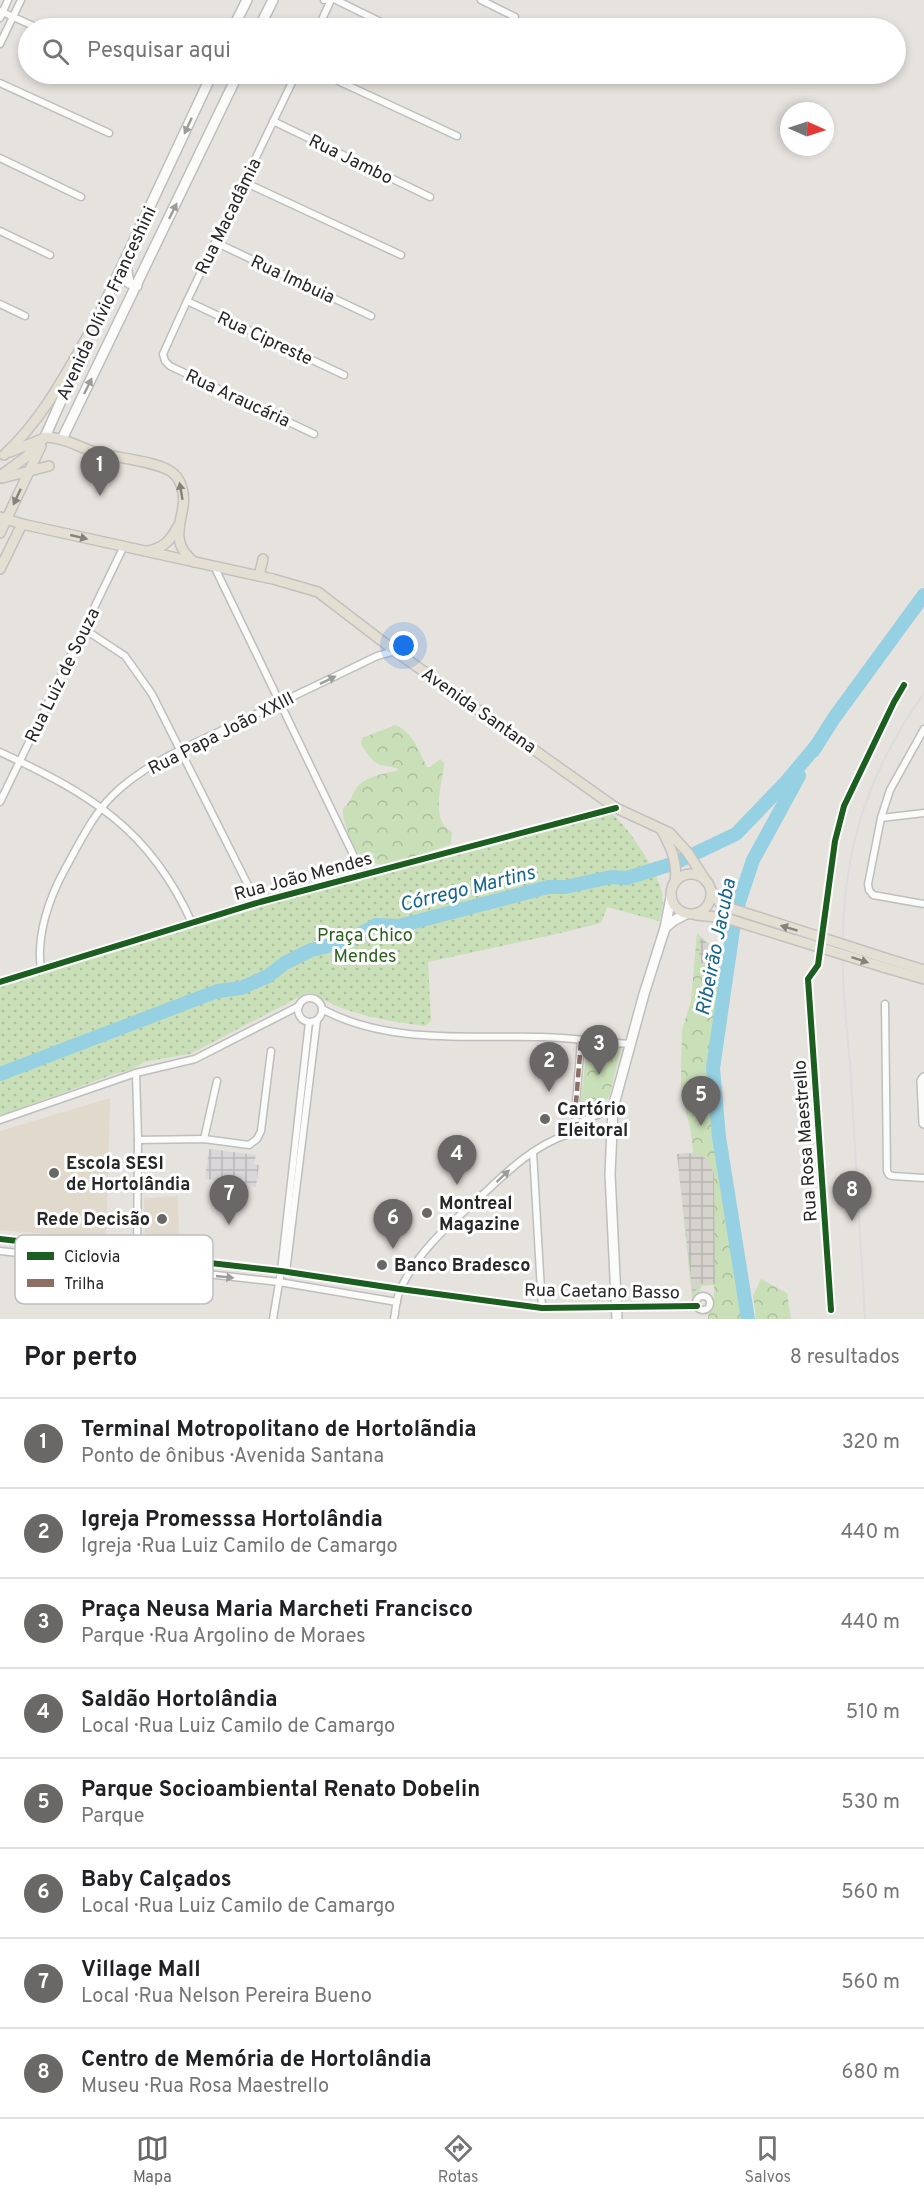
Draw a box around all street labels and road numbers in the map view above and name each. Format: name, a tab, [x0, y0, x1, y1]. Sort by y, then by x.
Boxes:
street label: Rua Jambo	[304, 130, 396, 191]
street label: Rua Macadâmia	[191, 155, 267, 279]
street label: Avenida Olívio Franceshini	[52, 203, 162, 404]
street label: Rua Imbuia	[247, 251, 338, 310]
street label: Rua Cipreste	[213, 307, 316, 371]
street label: Rua Araucária	[181, 365, 293, 434]
street label: Rua Luiz de Souza	[21, 605, 106, 747]
street label: Avenida Santana	[416, 663, 540, 759]
street label: Rua Papa João XXIII	[145, 688, 299, 781]
street label: Rua João Mendes	[232, 848, 375, 907]
street label: Rua Rosa Maestrello	[789, 1059, 824, 1223]
street label: Rua Caetano Basso	[524, 1280, 680, 1305]

